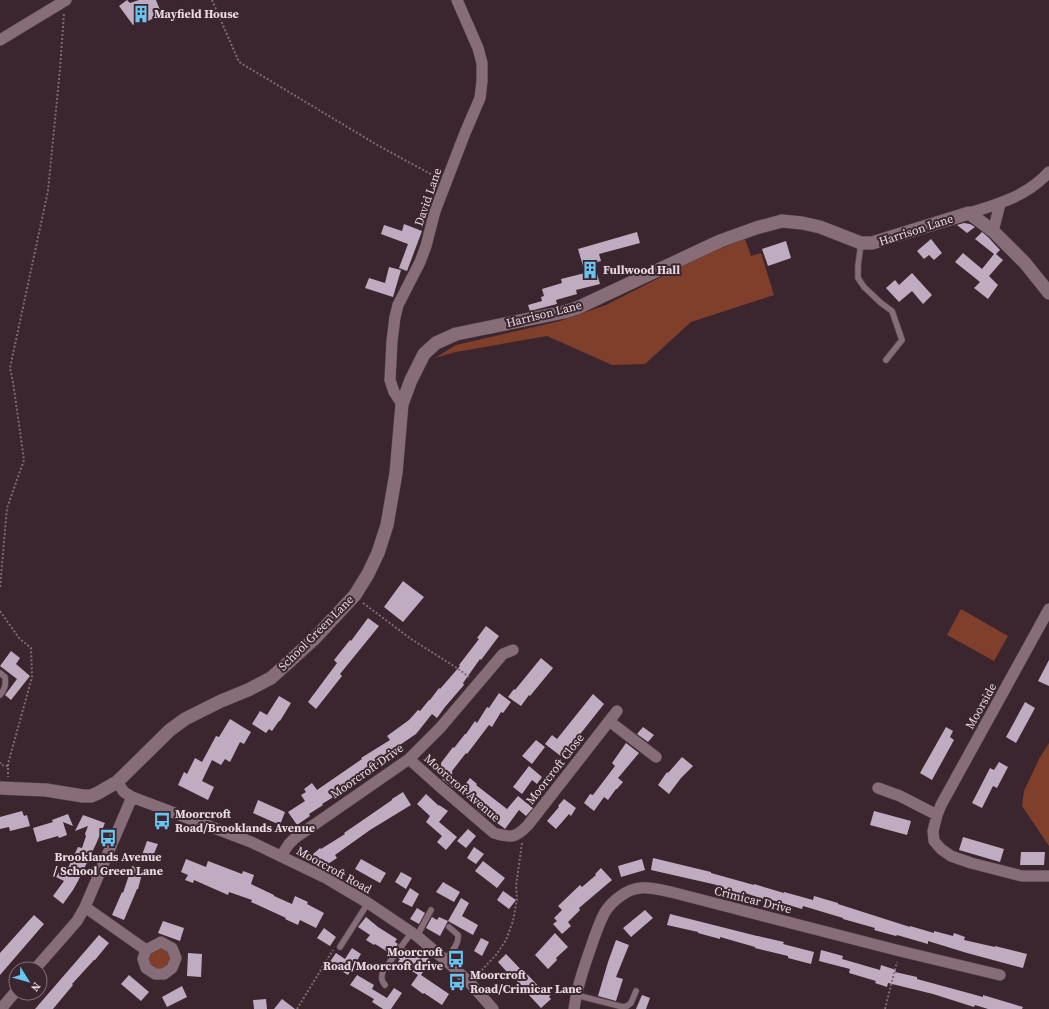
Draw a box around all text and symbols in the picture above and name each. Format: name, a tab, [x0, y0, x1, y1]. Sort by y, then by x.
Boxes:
building icon: Mayfield House	[131, 4, 151, 24]
place label: Mayfield House	[154, 6, 239, 22]
street label: David Lane	[411, 166, 445, 228]
street label: Harrison Lane	[877, 210, 955, 250]
building icon: Fullwood Hall	[580, 260, 600, 280]
place label: Fullwood Hall	[603, 262, 680, 278]
street label: Harrison Lane	[504, 297, 584, 331]
street label: School Green Lane	[275, 592, 357, 674]
street label: Moorside	[962, 680, 1000, 732]
street label: Moorcroft Close	[522, 730, 588, 808]
street label: Moorcroft Drive	[327, 740, 407, 802]
street label: Moorcroft Avenue	[421, 750, 503, 826]
place label: Moorcroft Road/Brooklands Avenue	[175, 806, 315, 836]
bus stop icon: Moorcroft Road/Brooklands Avenue	[152, 811, 172, 831]
bus stop icon: Brooklands Avenue / School Green Lane	[98, 828, 118, 848]
street label: Moorcroft Road	[293, 843, 375, 897]
place label: Brooklands Avenue / School Green Lane	[53, 849, 163, 879]
street label: Crimicar Drive	[713, 883, 793, 917]
place label: Moorcroft Road/Moorcroft drive	[323, 944, 444, 974]
bus stop icon: Moorcroft Road/Moorcroft drive	[446, 949, 466, 969]
north arrow	[8, 961, 48, 1001]
place label: Moorcroft Road/Crimicar Lane	[470, 967, 582, 997]
bus stop icon: Moorcroft Road/Crimicar Lane	[447, 972, 467, 992]
text: N	[27, 979, 44, 994]

